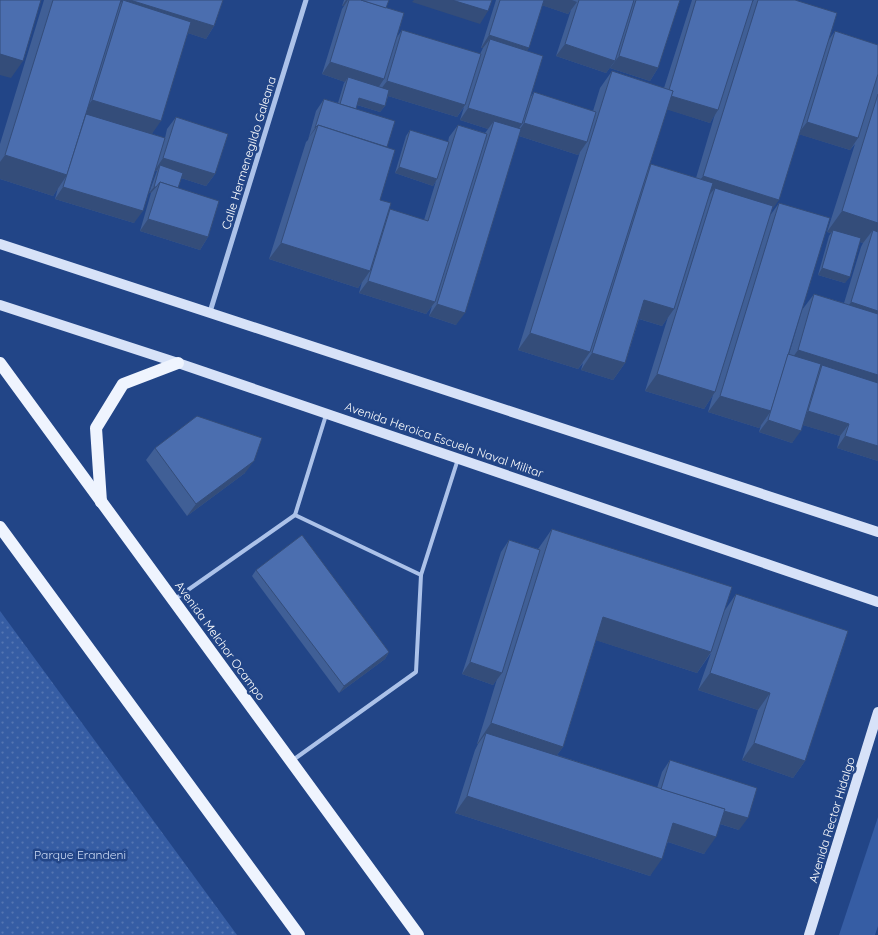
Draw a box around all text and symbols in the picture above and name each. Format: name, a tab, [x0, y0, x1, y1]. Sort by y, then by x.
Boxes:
street label: Calle Hermenegildo Galeana	[218, 75, 279, 231]
street label: Avenida Heroica Escuela Naval Militar	[343, 398, 546, 481]
street label: Avenida Melchor Ocampo	[172, 578, 269, 703]
street label: Avenida Rector Hidalgo	[805, 755, 858, 885]
park label: Parque Erandeni	[34, 847, 126, 862]

